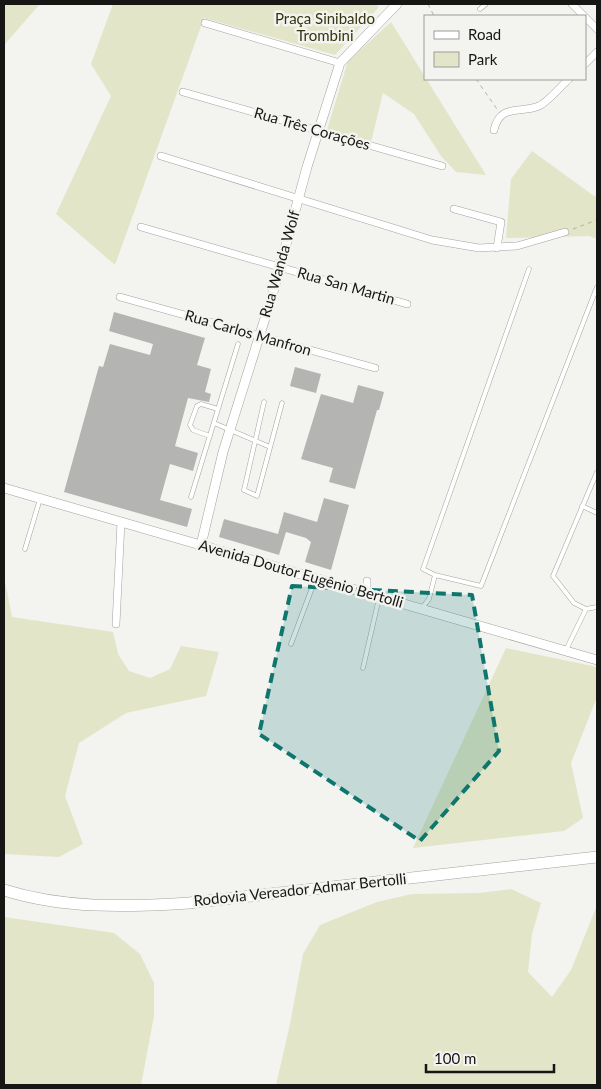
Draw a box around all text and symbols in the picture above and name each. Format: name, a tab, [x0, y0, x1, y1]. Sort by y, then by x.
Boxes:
park label: Praça Sinibaldo Trombini	[275, 9, 375, 44]
legend	[424, 15, 586, 80]
text: Road	[468, 25, 501, 43]
text: Park	[468, 50, 498, 68]
street label: Rua Três Corações	[252, 103, 372, 153]
street label: Rua Wanda Wolf	[255, 207, 303, 319]
street label: Rua San Martin	[295, 263, 397, 308]
street label: Rua Carlos Manfron	[183, 305, 314, 359]
street label: Avenida Doutor Eugênio Bertolli	[197, 535, 406, 611]
street label: Rodovia Vereador Admar Bertolli	[193, 869, 407, 909]
scale bar	[426, 1042, 554, 1074]
text: 100 m	[434, 1049, 476, 1067]

